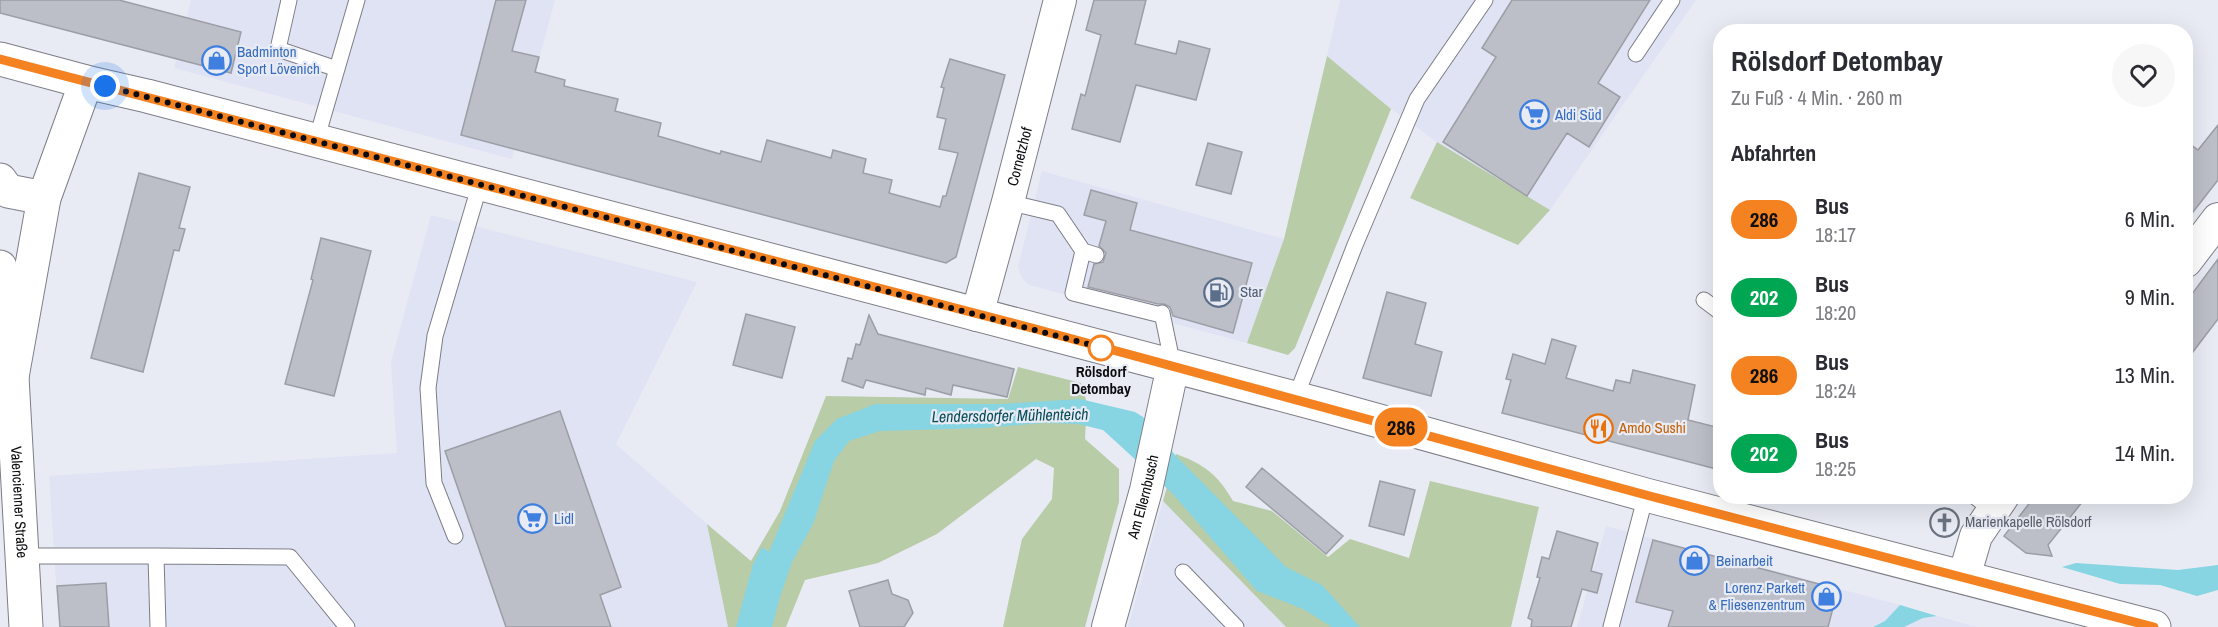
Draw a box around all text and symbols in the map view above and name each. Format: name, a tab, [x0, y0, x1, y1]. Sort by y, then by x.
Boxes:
place label: Badminton Sport Lövenich	[237, 41, 320, 79]
text: Rölsdorf Detombay	[1731, 42, 1943, 80]
button: heart	[2112, 44, 2175, 107]
shop icon: Badminton Sport Lövenich	[200, 45, 232, 77]
your location	[90, 71, 120, 101]
text: Zu Fuß · 4 Min. · 260 m	[1731, 84, 1902, 111]
supermarket icon: Aldi Süd	[1518, 99, 1550, 131]
place label: Aldi Süd	[1554, 104, 1602, 125]
street label: Cornetzhof	[1002, 124, 1037, 188]
text: Abfahrten	[1731, 138, 1816, 168]
text: Bus	[1815, 191, 1849, 221]
text: 6 Min.	[2125, 204, 2175, 234]
text: 286	[1750, 205, 1778, 234]
text: 18:17	[1815, 221, 1856, 248]
text: Bus	[1815, 269, 1849, 299]
fuel station icon: Star	[1203, 276, 1235, 308]
place label: Star	[1240, 281, 1263, 302]
text: 9 Min.	[2125, 282, 2175, 312]
text: 202	[1750, 283, 1778, 312]
text: 18:20	[1815, 299, 1856, 326]
marker: Rölsdorf Detombay	[1088, 335, 1114, 361]
text: Bus	[1815, 347, 1849, 377]
text: 13 Min.	[2115, 360, 2175, 390]
place label: Rölsdorf Detombay	[1071, 361, 1131, 399]
text: 286	[1750, 361, 1778, 390]
text: 18:24	[1815, 377, 1856, 404]
water label: Lendersdorfer Mühlenteich	[931, 403, 1089, 427]
line badge: 286	[1366, 408, 1436, 446]
restaurant icon: Amdo Sushi	[1582, 412, 1614, 444]
text: 286	[1387, 413, 1415, 442]
place label: Amdo Sushi	[1618, 417, 1686, 438]
text: Bus	[1815, 425, 1849, 455]
text: 14 Min.	[2115, 438, 2175, 468]
text: 202	[1750, 439, 1778, 468]
street label: Valencienner Straße	[6, 446, 33, 559]
street label: Am Ellernbusch	[1122, 453, 1163, 542]
text: 18:25	[1815, 455, 1856, 482]
supermarket icon: Lidl	[517, 503, 549, 535]
church icon: Marienkapelle Rölsdorf	[1928, 506, 1960, 538]
place label: Lidl	[554, 508, 574, 529]
place label: Marienkapelle Rölsdorf	[1965, 511, 2092, 532]
shop icon: Beinarbeit	[1679, 545, 1711, 577]
place label: Beinarbeit	[1716, 550, 1773, 571]
place label: Lorenz Parkett & Fliesenzentrum	[1709, 577, 1806, 615]
shop icon: Lorenz Parkett & Fliesenzentrum	[1810, 581, 1842, 613]

